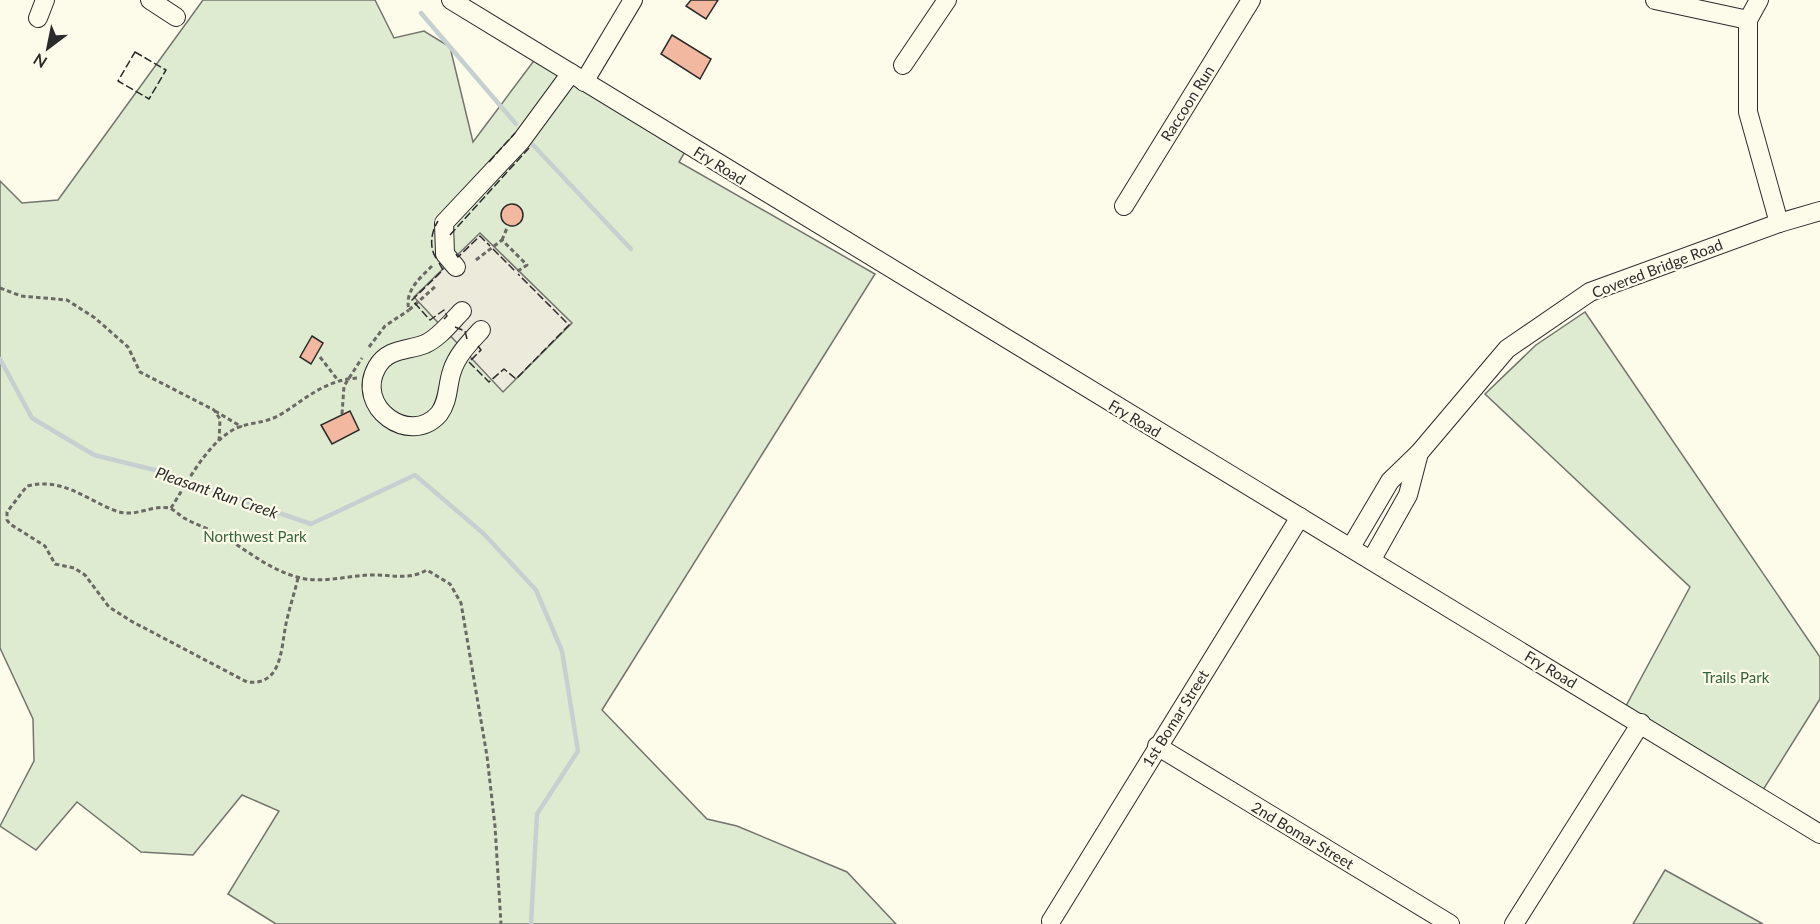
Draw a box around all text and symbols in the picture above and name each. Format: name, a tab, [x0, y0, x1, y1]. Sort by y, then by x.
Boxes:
north arrow	[18, 18, 78, 78]
text: N	[30, 50, 50, 72]
street label: Raccoon Run	[1157, 62, 1217, 144]
street label: Fry Road	[691, 142, 749, 188]
street label: Covered Bridge Road	[1589, 235, 1725, 301]
street label: Fry Road	[1106, 395, 1164, 441]
water label: Pleasant Run Creek	[153, 462, 281, 522]
park label: Northwest Park	[203, 527, 307, 545]
street label: Fry Road	[1522, 646, 1580, 692]
street label: 1st Bomar Street	[1138, 666, 1212, 770]
park label: Trails Park	[1703, 668, 1770, 686]
street label: 2nd Bomar Street	[1249, 797, 1358, 873]

